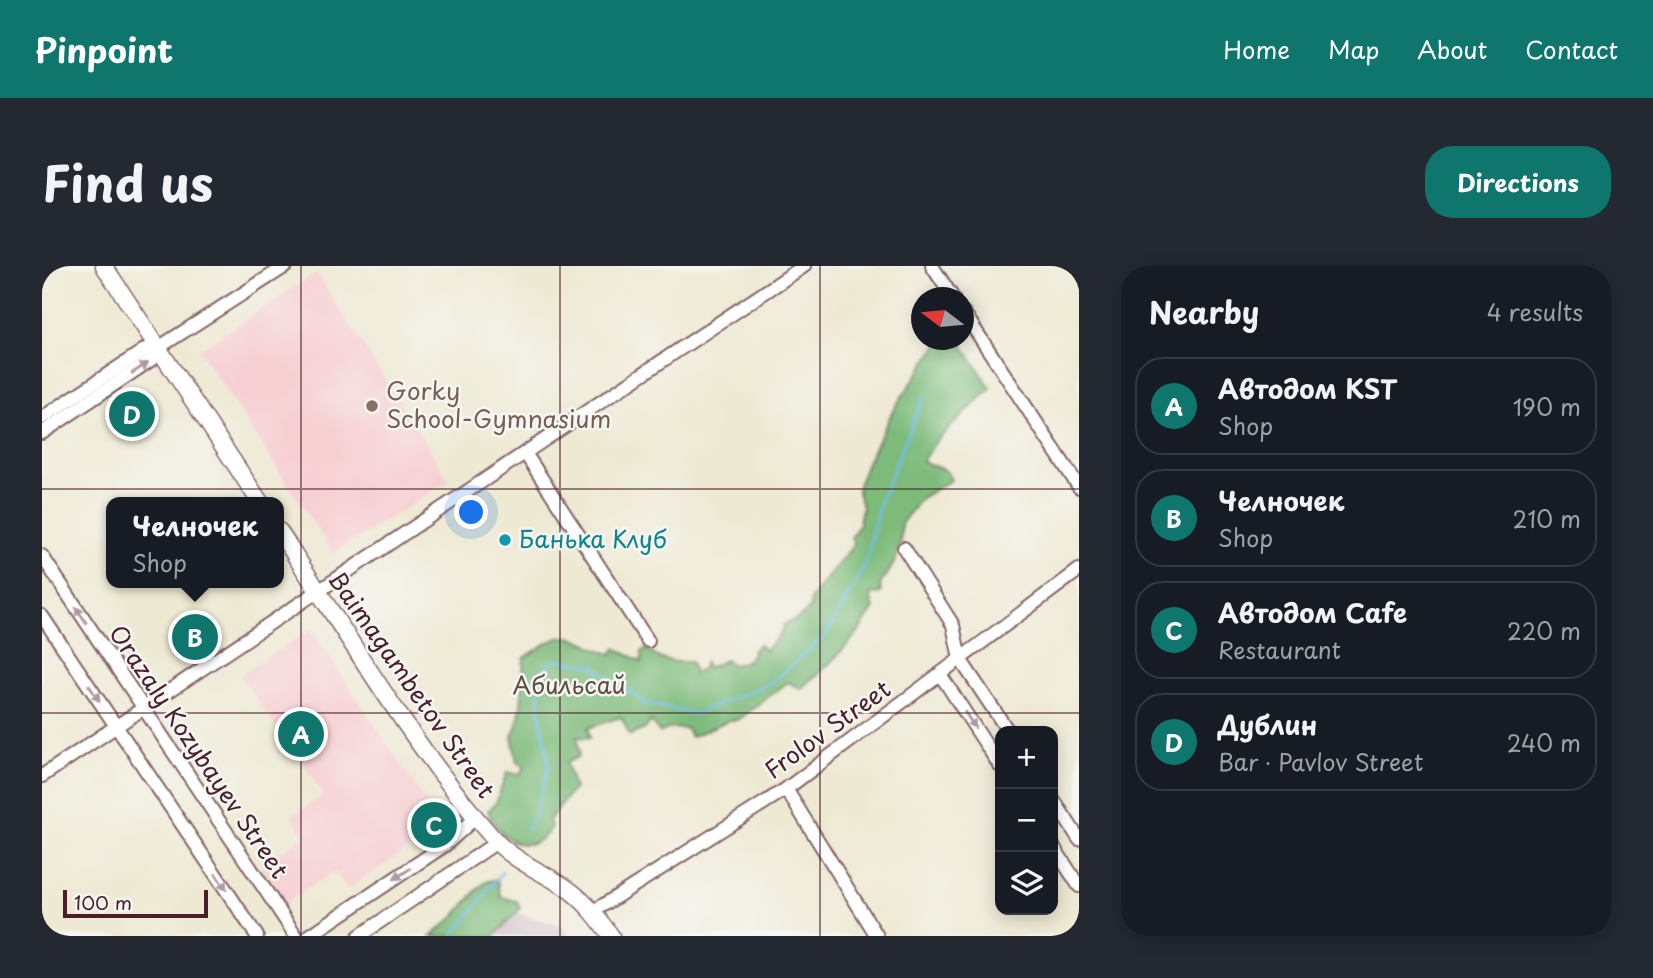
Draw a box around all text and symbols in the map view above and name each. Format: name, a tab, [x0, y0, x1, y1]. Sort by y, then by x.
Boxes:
text: Pinpoint	[35, 24, 173, 74]
text: Home	[1223, 31, 1290, 67]
text: Map	[1328, 31, 1379, 67]
text: About	[1417, 31, 1487, 67]
text: Contact	[1525, 31, 1618, 67]
text: Find us	[42, 145, 213, 219]
button: Directions	[1425, 146, 1611, 218]
north arrow	[911, 287, 974, 350]
text: Nearby	[1149, 289, 1259, 334]
text: 4 results	[1487, 294, 1583, 329]
one-way arrow	[130, 361, 149, 374]
text: Автодом KST	[1218, 369, 1397, 408]
place label: Gorky School-Gymnasium	[386, 372, 611, 436]
pin: D	[109, 388, 155, 440]
text: A	[1165, 389, 1183, 424]
text: 190 m	[1513, 389, 1581, 424]
marker: Gorky School-Gymnasium	[364, 398, 380, 414]
text: Shop	[1218, 408, 1273, 443]
text: Челночек	[1218, 481, 1344, 520]
your location	[454, 495, 488, 529]
popup	[106, 497, 284, 588]
text: B	[1166, 501, 1182, 536]
text: 210 m	[1513, 501, 1581, 536]
text: Челночек	[132, 506, 258, 545]
place label: Банька Клуб	[519, 520, 667, 556]
text: Shop	[1218, 520, 1273, 555]
marker: Банька Клуб	[497, 532, 513, 548]
text: Shop	[132, 545, 187, 580]
street label: Baimagambetov Street	[320, 563, 505, 805]
text: Автодом Cafe	[1218, 593, 1407, 632]
one-way arrow	[75, 605, 88, 624]
pin: B	[172, 611, 218, 663]
text: C	[1165, 613, 1183, 648]
text: 220 m	[1507, 613, 1581, 648]
street label: Orazaly Kozybayev Street	[101, 617, 298, 885]
text: Restaurant	[1218, 632, 1341, 667]
park label: Абильсай	[512, 666, 626, 702]
street label: Frolov Street	[756, 670, 897, 786]
one-way arrow	[87, 683, 100, 703]
text: Дублин	[1218, 705, 1317, 744]
pin: A	[278, 708, 324, 760]
one-way arrow	[963, 710, 976, 729]
text: D	[1165, 725, 1183, 760]
text: 240 m	[1507, 725, 1581, 760]
map controls	[995, 726, 1058, 915]
button: +	[995, 726, 1058, 789]
text: Bar · Pavlov Street	[1218, 744, 1423, 779]
button: −	[995, 789, 1058, 852]
pin: C	[411, 799, 457, 851]
button: layers	[995, 852, 1058, 915]
one-way arrow	[393, 867, 411, 881]
one-way arrow	[214, 872, 227, 892]
scale bar	[63, 887, 208, 919]
text: 100 m	[74, 888, 132, 916]

